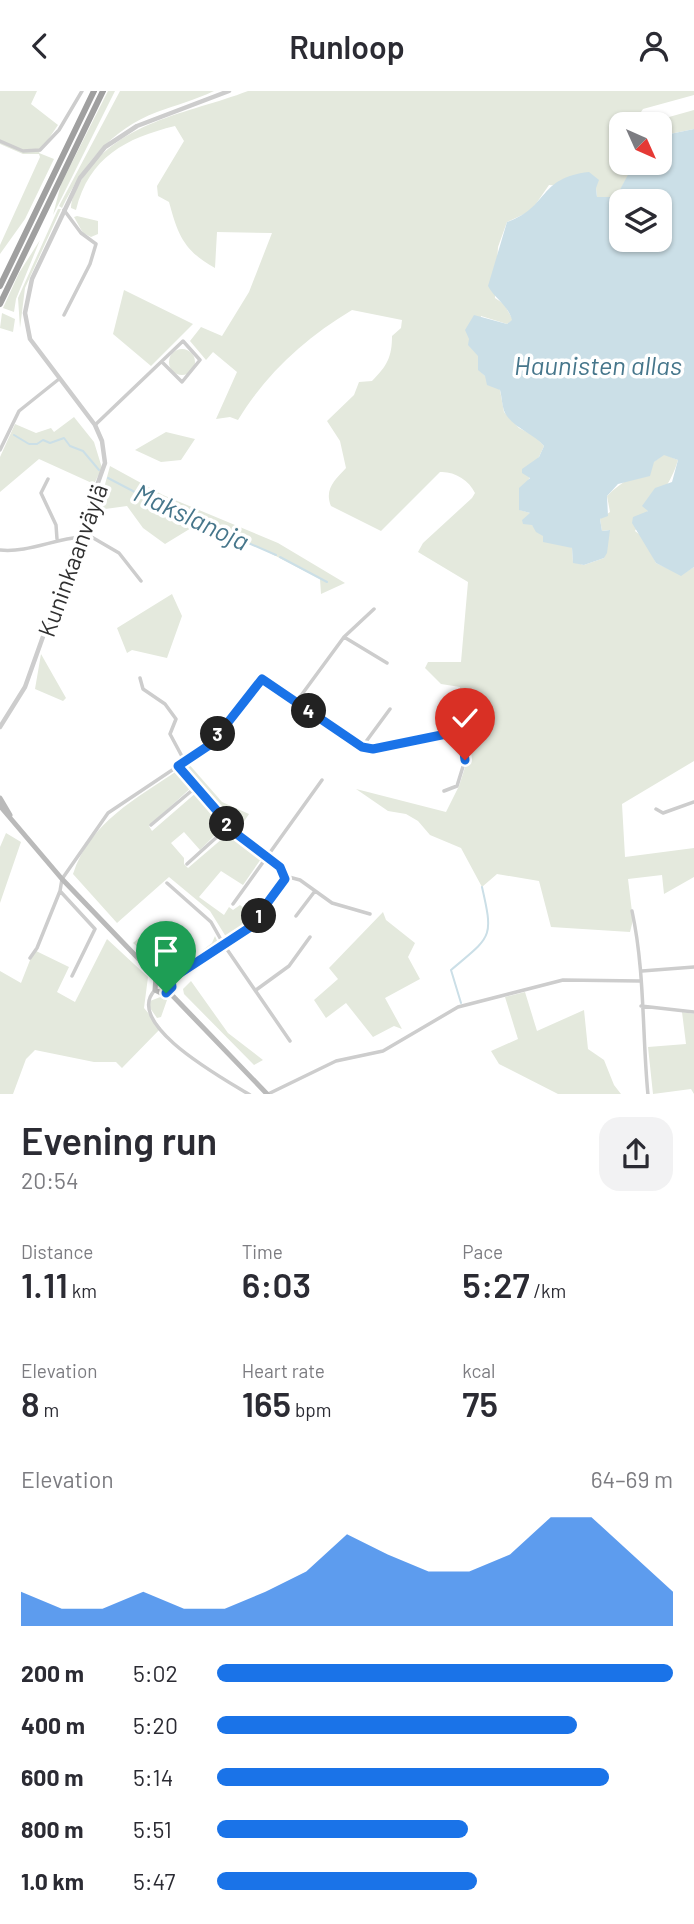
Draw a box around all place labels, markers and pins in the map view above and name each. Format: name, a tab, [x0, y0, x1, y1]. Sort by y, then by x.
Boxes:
pin	[435, 688, 495, 760]
pin: 4	[292, 693, 326, 729]
pin: 3	[200, 717, 235, 751]
pin: 2	[210, 807, 244, 841]
pin: 1	[242, 899, 276, 933]
pin	[136, 921, 196, 993]

